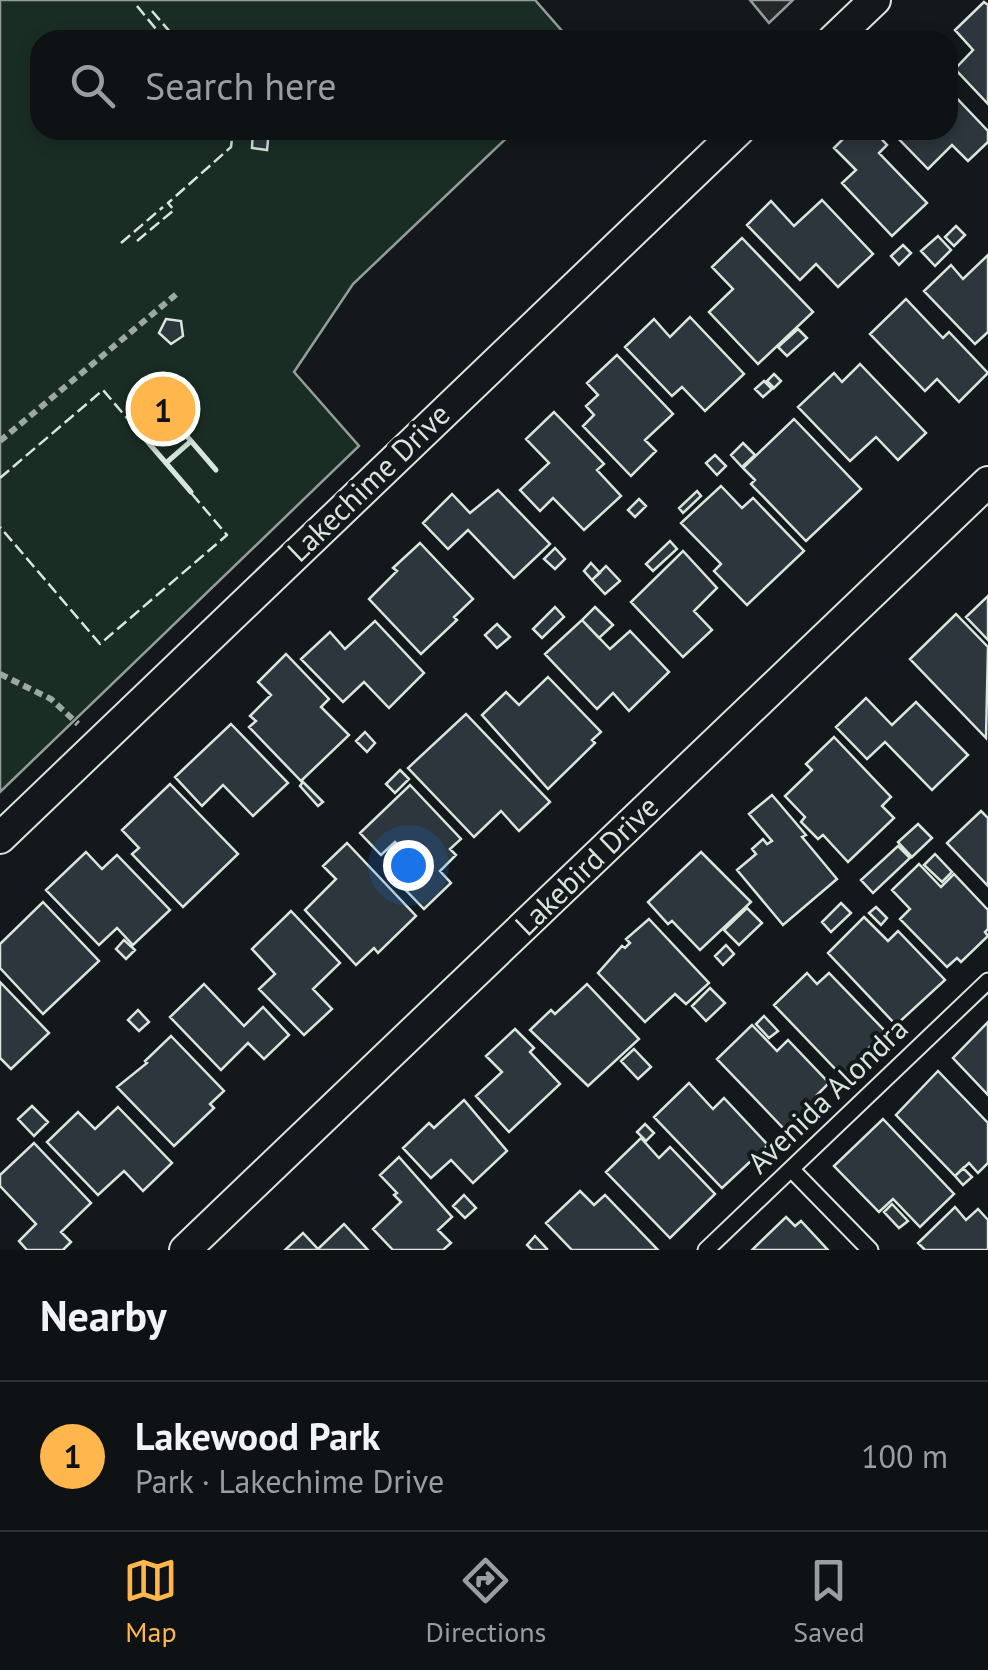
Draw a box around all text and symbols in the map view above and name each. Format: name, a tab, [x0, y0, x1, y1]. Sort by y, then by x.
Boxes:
search box	[30, 30, 958, 140]
icon: search	[65, 58, 120, 113]
text: Search here	[145, 61, 337, 110]
pin: 1	[130, 372, 196, 446]
street label: Lakechime Drive	[278, 394, 458, 569]
street label: Lakebird Drive	[506, 787, 666, 943]
your location	[383, 840, 434, 891]
street label: Avenida Alondra	[738, 1009, 915, 1181]
text: Nearby	[40, 1288, 167, 1343]
text: Lakewood Park	[135, 1411, 380, 1460]
text: 1	[63, 1435, 82, 1477]
text: 100 m	[861, 1435, 948, 1477]
text: Park · Lakechime Drive	[135, 1460, 444, 1502]
tab: Map	[123, 1553, 178, 1650]
tab: Directions	[425, 1553, 546, 1650]
tab: Saved	[793, 1553, 865, 1650]

